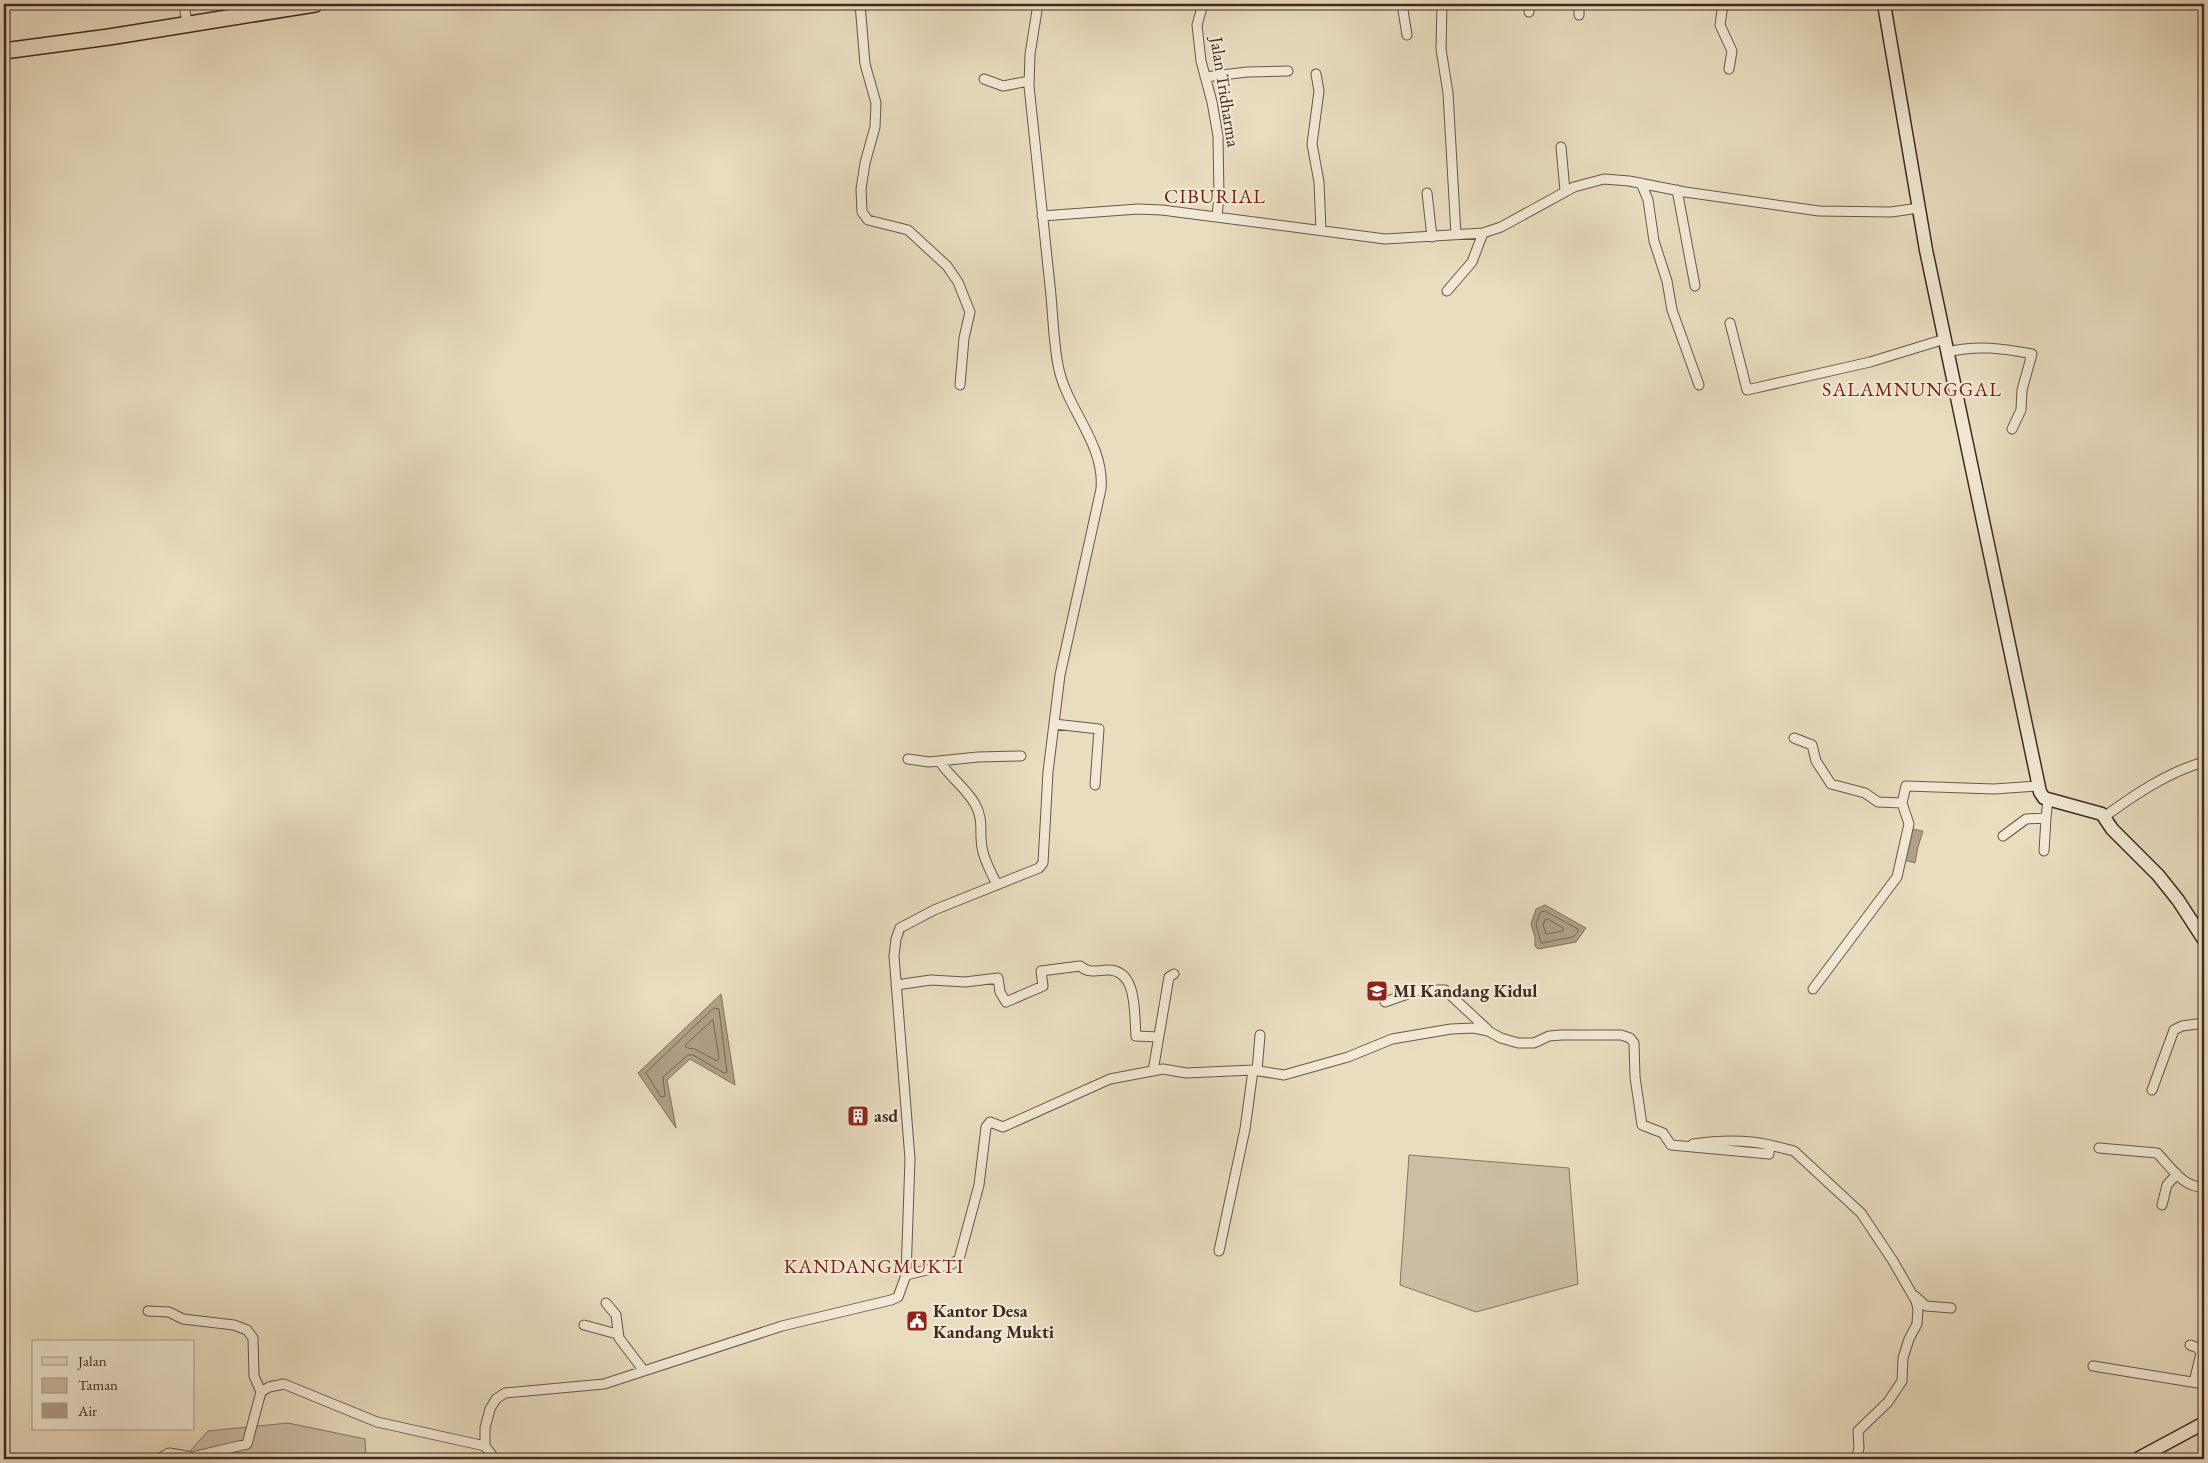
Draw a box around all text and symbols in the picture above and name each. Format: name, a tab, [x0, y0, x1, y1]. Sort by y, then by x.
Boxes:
street label: Jalan Tridharma	[1205, 33, 1246, 150]
district label: CIBURIAL	[1164, 183, 1266, 209]
district label: SALAMNUNGGAL	[1822, 376, 2002, 402]
school or university icon: MI Kandang Kidul	[1365, 979, 1389, 1003]
place label: MI Kandang Kidul	[1393, 979, 1537, 1002]
building icon: asd	[846, 1104, 870, 1128]
place label: asd	[874, 1104, 898, 1127]
district label: KANDANGMUKTI	[784, 1253, 964, 1279]
place label: Kantor Desa Kandang Mukti	[933, 1299, 1055, 1343]
public building icon: Kantor Desa Kandang Mukti	[905, 1309, 929, 1333]
legend	[32, 1340, 195, 1430]
text: Jalan	[76, 1351, 107, 1370]
text: Taman	[78, 1375, 118, 1394]
text: Air	[77, 1401, 97, 1420]

